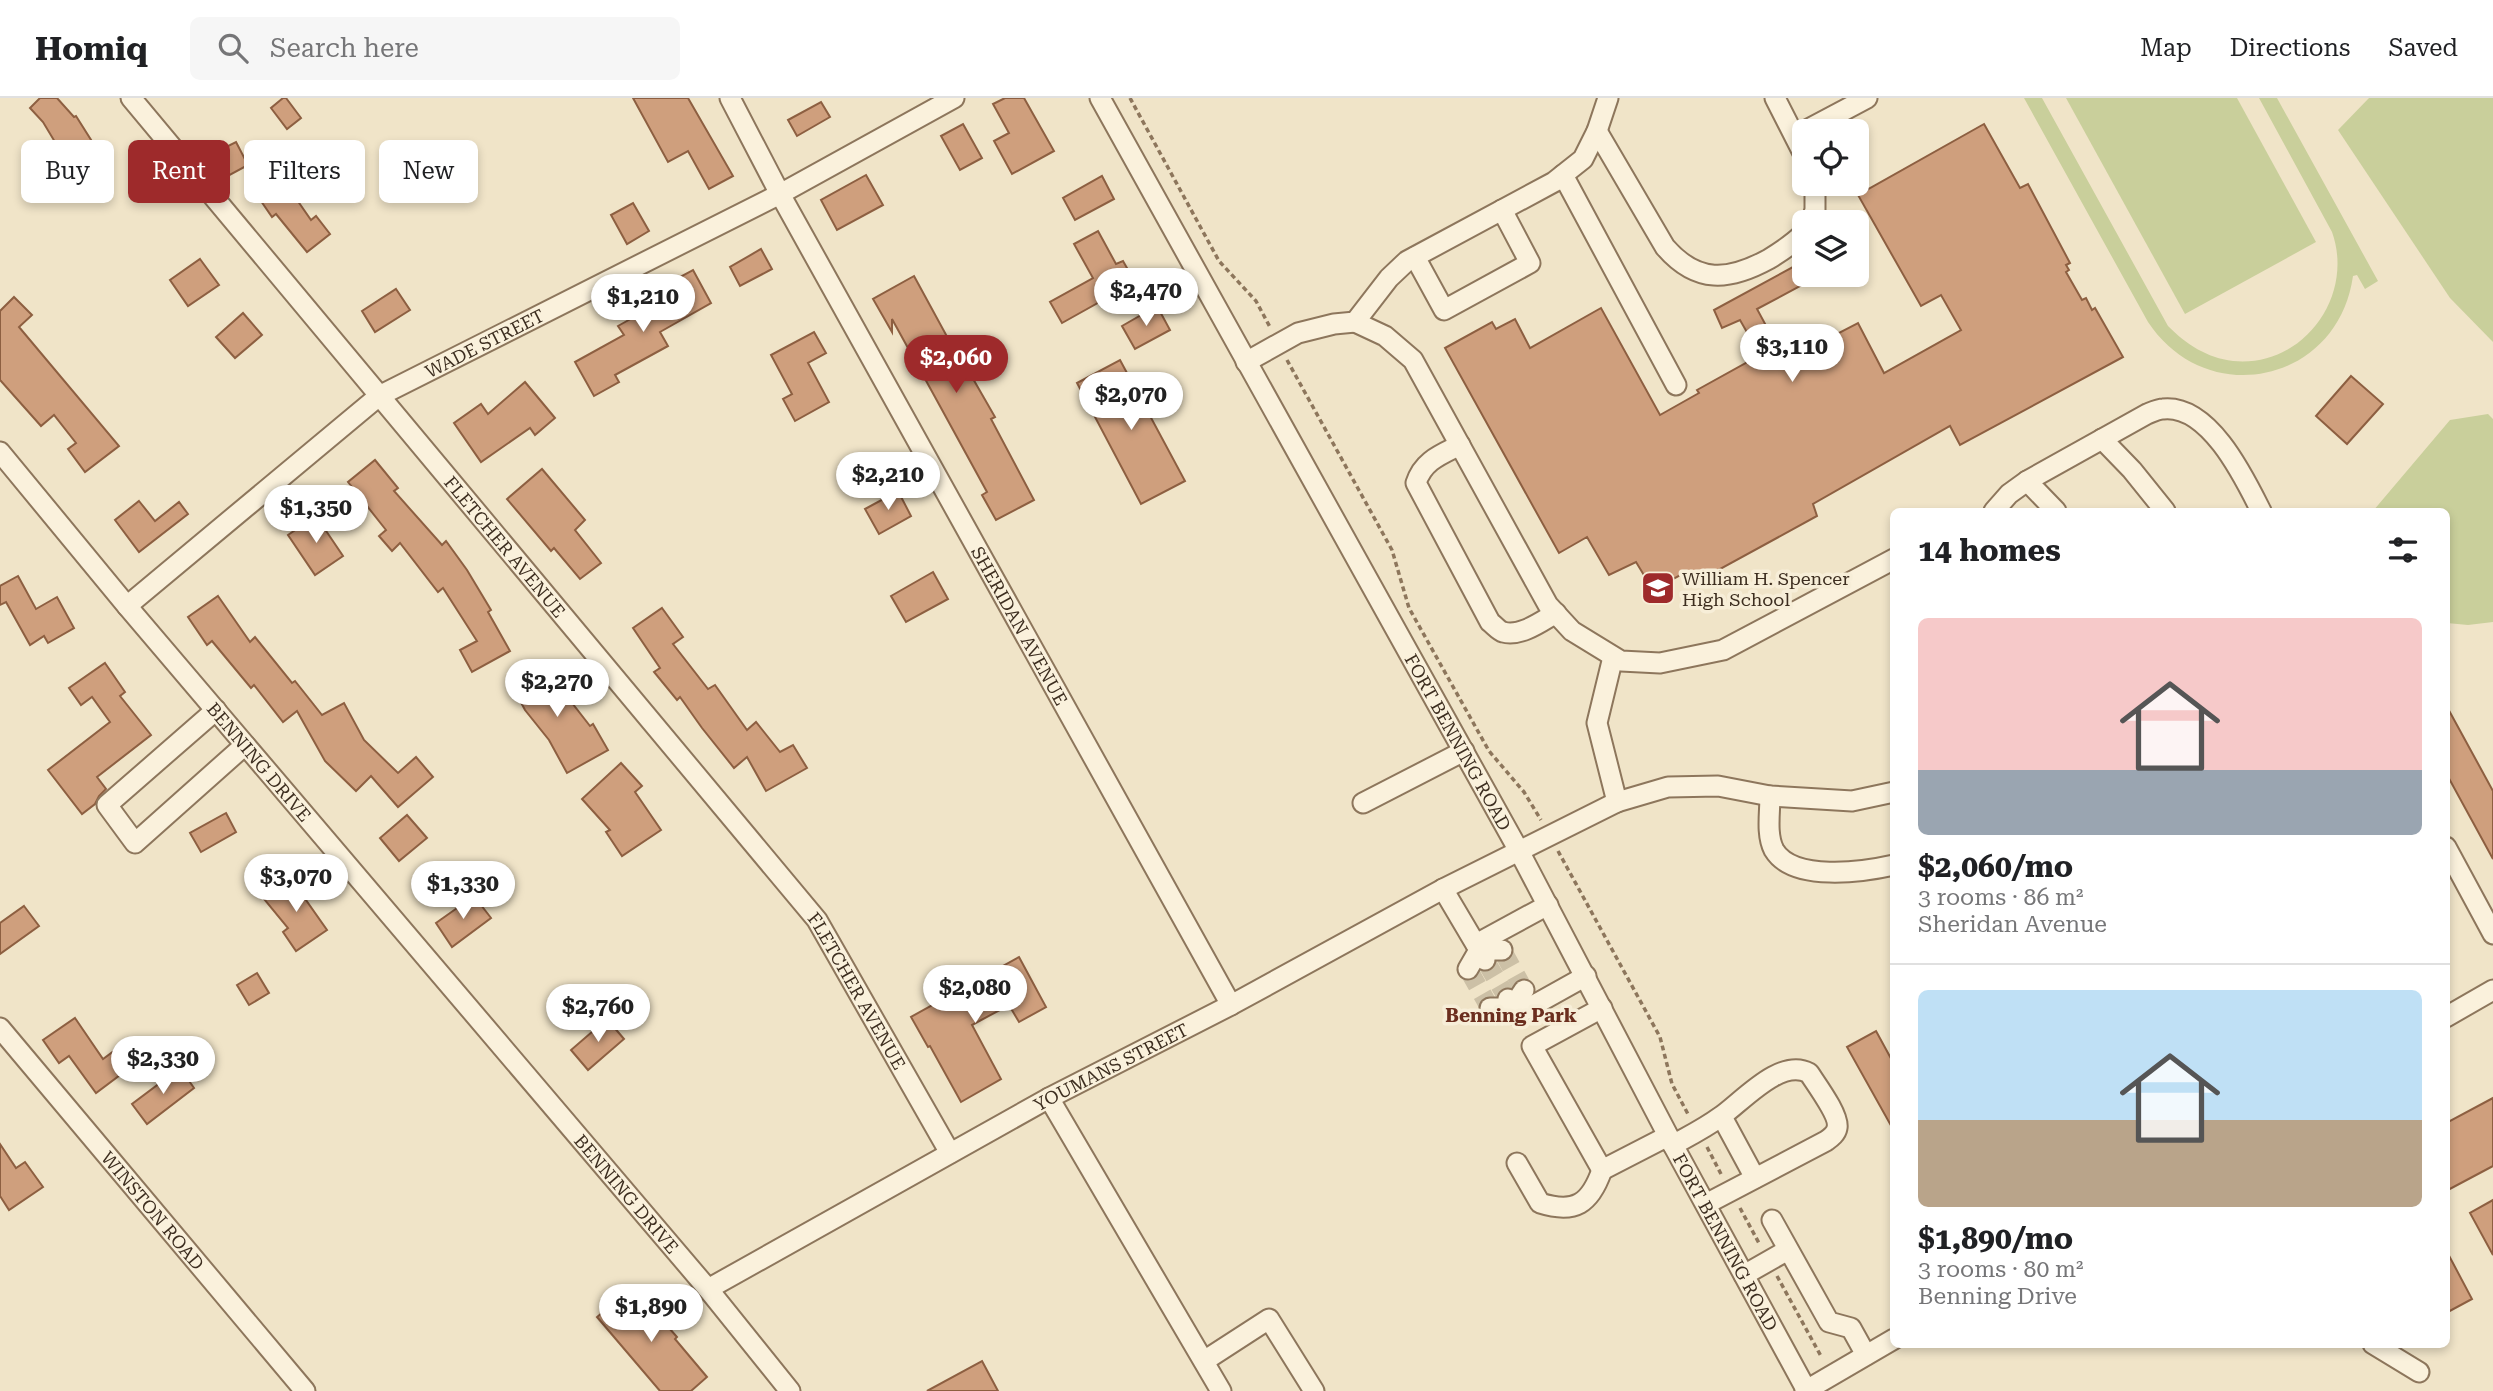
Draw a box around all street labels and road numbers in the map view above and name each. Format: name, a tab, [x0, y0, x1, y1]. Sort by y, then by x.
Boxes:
street label: WADE STREET	[421, 304, 547, 382]
street label: FLETCHER AVENUE	[440, 471, 570, 621]
street label: SHERIDAN AVENUE	[967, 543, 1072, 709]
street label: FORT BENNING ROAD	[1401, 650, 1516, 834]
street label: BENNING DRIVE	[203, 698, 316, 825]
street label: FLETCHER AVENUE	[804, 908, 910, 1073]
street label: YOUMANS STREET	[1030, 1018, 1191, 1115]
street label: BENNING DRIVE	[570, 1130, 683, 1257]
street label: WINSTON ROAD	[97, 1147, 209, 1274]
street label: FORT BENNING ROAD	[1669, 1150, 1783, 1334]

